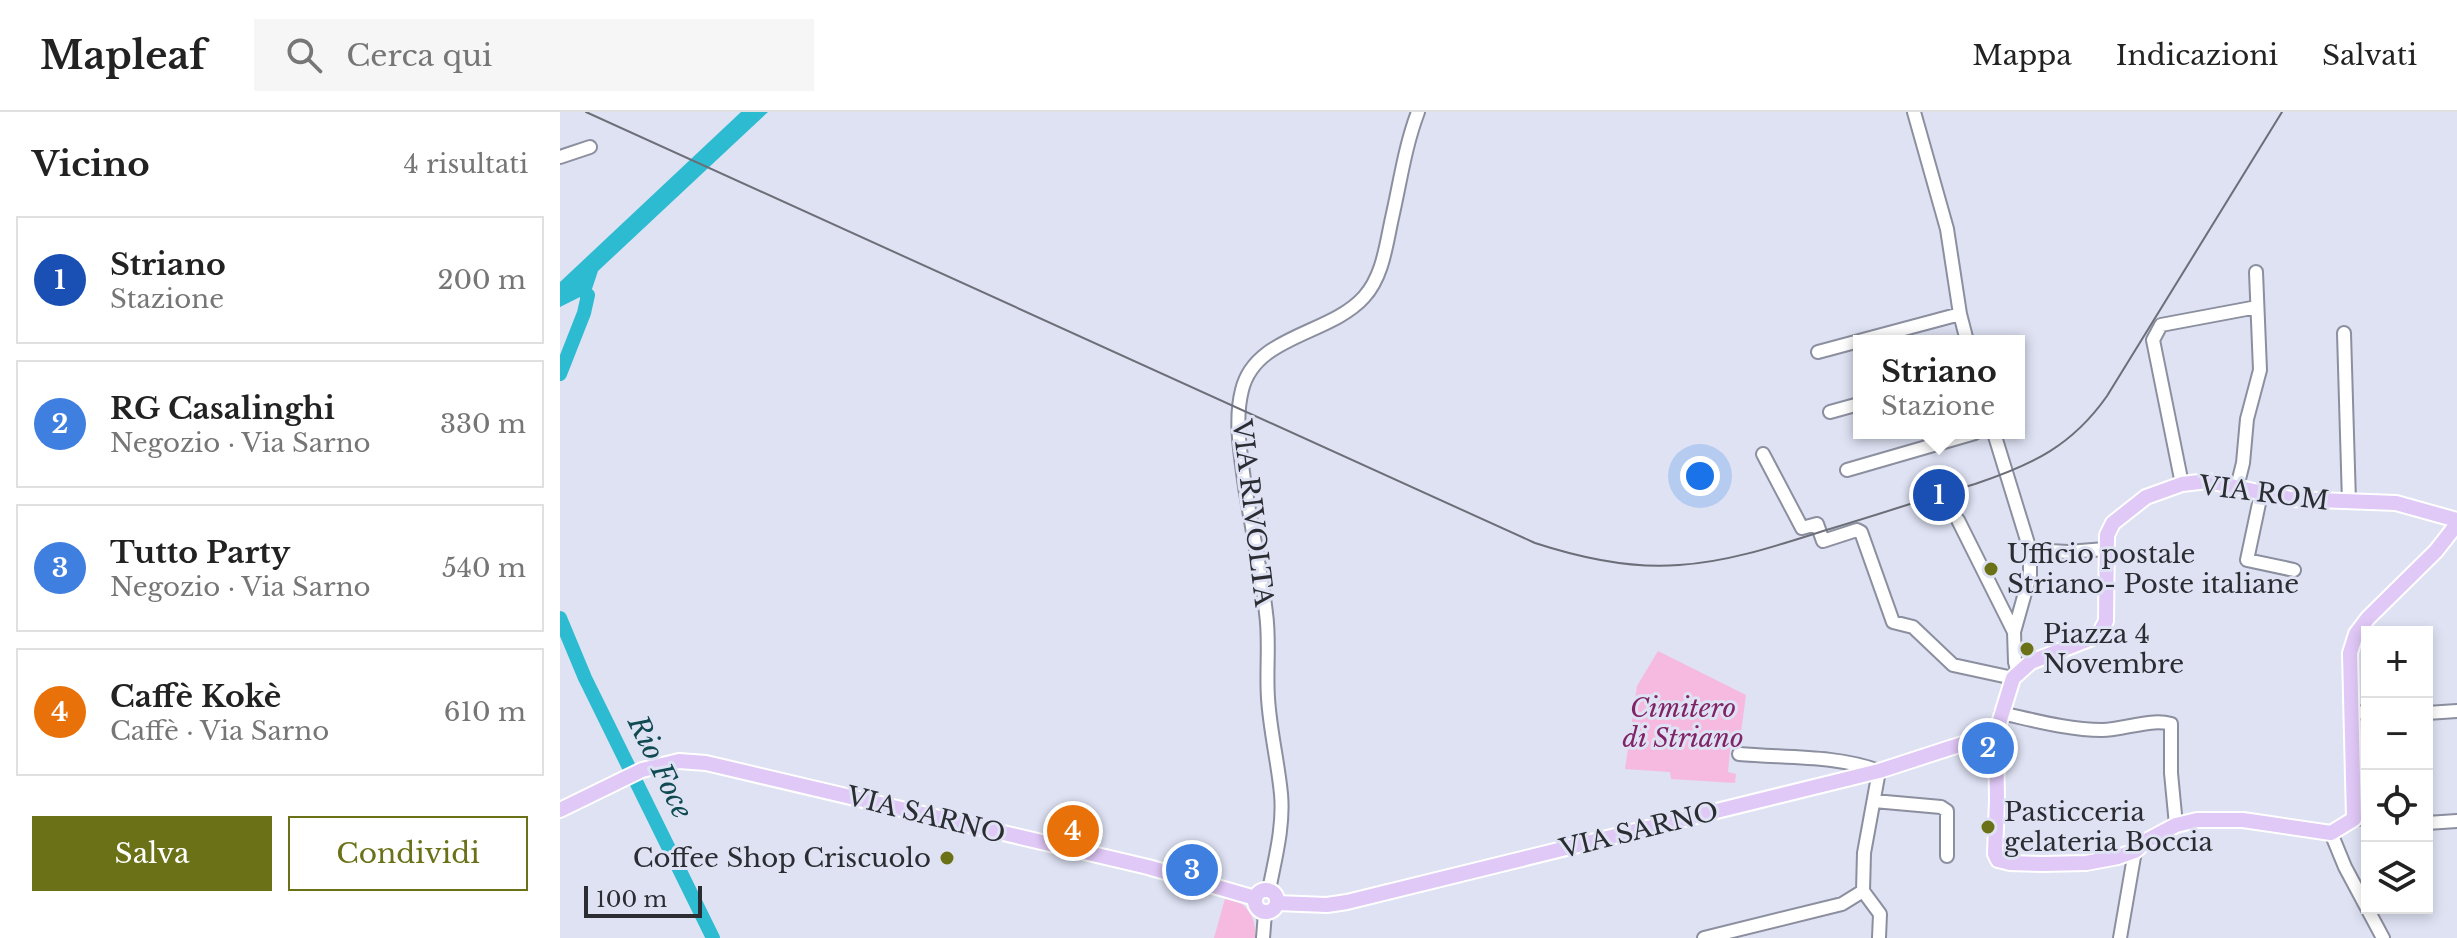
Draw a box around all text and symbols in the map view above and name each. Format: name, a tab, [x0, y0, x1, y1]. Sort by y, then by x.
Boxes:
search box	[254, 19, 814, 91]
text: Mapleaf	[40, 32, 206, 79]
icon: search	[282, 33, 326, 77]
text: Cerca qui	[346, 37, 492, 74]
text: Mappa	[1972, 38, 2072, 73]
text: Indicazioni	[2116, 38, 2278, 73]
text: Salvati	[2322, 38, 2417, 73]
text: Vicino	[32, 143, 150, 185]
text: 4 risultati	[403, 148, 528, 180]
text: Striano	[110, 246, 226, 283]
text: 1	[54, 264, 66, 296]
text: 200 m	[437, 264, 526, 296]
text: Stazione	[110, 283, 224, 315]
popup	[1853, 335, 2025, 439]
text: Striano	[1881, 353, 1997, 390]
text: RG Casalinghi	[110, 390, 335, 427]
text: Stazione	[1881, 390, 1995, 422]
text: 2	[52, 408, 68, 440]
text: 330 m	[440, 408, 526, 440]
street label: VIA RIVOLTA	[1226, 417, 1280, 609]
text: Negozio · Via Sarno	[110, 427, 371, 459]
your location	[1680, 456, 1720, 496]
pin: 1	[1913, 465, 1965, 525]
street label: VIA ROM	[2196, 469, 2331, 517]
text: Tutto Party	[110, 534, 290, 571]
place label: Ufficio postale Striano- Poste italiane	[2007, 538, 2299, 600]
text: 3	[52, 552, 68, 584]
text: 540 m	[442, 552, 526, 584]
marker: Ufficio postale Striano- Poste italiane	[1982, 560, 2000, 578]
text: Negozio · Via Sarno	[110, 571, 371, 603]
place label: Piazza 4 Novembre	[2043, 618, 2184, 680]
map controls	[2361, 626, 2433, 914]
button: +	[2361, 626, 2433, 698]
marker: Piazza 4 Novembre	[2018, 640, 2036, 658]
text: Caffè Kokè	[110, 678, 281, 715]
park label: Cimitero di Striano	[1622, 692, 1744, 754]
text: 4	[51, 696, 69, 728]
text: 610 m	[444, 696, 526, 728]
button: −	[2361, 698, 2433, 770]
water label: Rio Foce	[620, 709, 700, 825]
text: Caffè · Via Sarno	[110, 715, 329, 747]
pin: 2	[1962, 718, 2014, 778]
button: locate	[2361, 770, 2433, 842]
street label: VIA SARNO	[842, 780, 1009, 850]
street label: VIA SARNO	[1555, 795, 1722, 865]
place label: Pasticceria gelateria Boccia	[2004, 796, 2213, 858]
pin: 4	[1047, 801, 1099, 861]
button: Salva	[32, 816, 272, 891]
button: Condividi	[288, 816, 528, 891]
marker: Pasticceria gelateria Boccia	[1979, 818, 1997, 836]
pin: 3	[1166, 840, 1218, 900]
place label: Coffee Shop Criscuolo	[633, 842, 931, 874]
button: layers	[2361, 842, 2433, 914]
marker: Coffee Shop Criscuolo	[938, 849, 956, 867]
scale bar	[584, 882, 702, 918]
text: 100 m	[596, 886, 667, 913]

